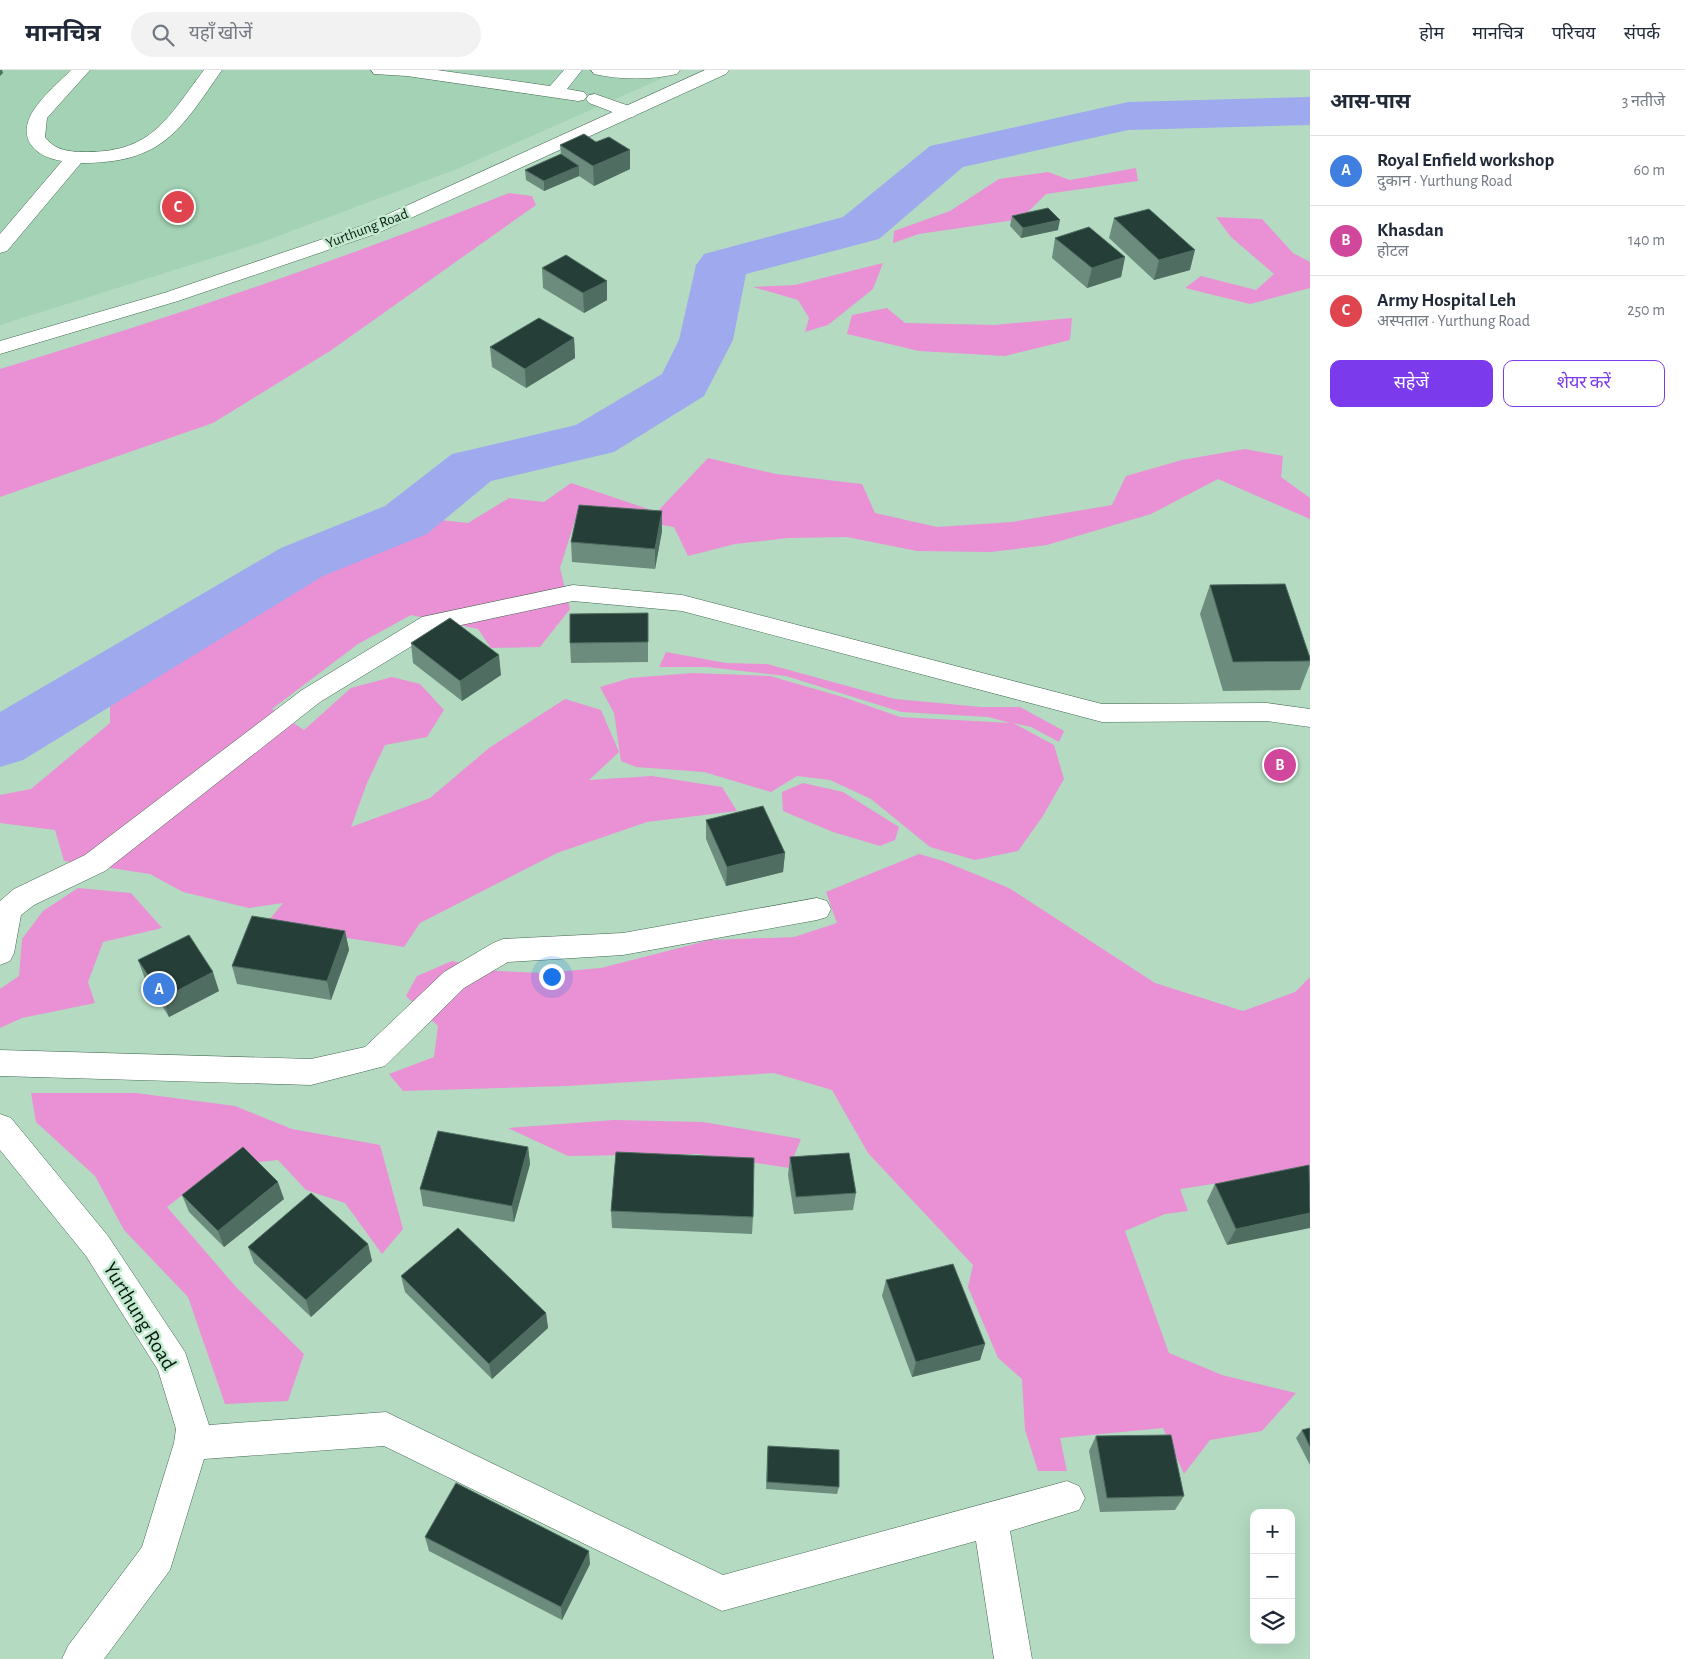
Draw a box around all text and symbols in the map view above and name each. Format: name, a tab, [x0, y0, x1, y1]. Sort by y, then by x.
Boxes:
search box	[131, 12, 481, 57]
icon: search	[149, 21, 177, 49]
text: मानचित्र	[25, 22, 101, 46]
text: यहाँ खोजें	[189, 24, 252, 43]
text: होम	[1419, 25, 1444, 43]
text: मानचित्र	[1472, 25, 1524, 43]
text: परिचय	[1552, 25, 1596, 43]
text: संपर्क	[1624, 25, 1660, 43]
text: आस-पास	[1330, 91, 1411, 112]
text: 3 नतीजे	[1622, 93, 1665, 109]
text: Royal Enfield workshop	[1377, 151, 1554, 170]
text: A	[1341, 162, 1351, 178]
text: 60 m	[1634, 162, 1665, 178]
text: दुकान · Yurthung Road	[1377, 173, 1512, 189]
pin: C	[162, 188, 194, 226]
street label: Yurthung Road	[324, 206, 411, 251]
text: Khasdan	[1377, 221, 1444, 240]
text: B	[1341, 232, 1351, 248]
text: 140 m	[1628, 232, 1665, 248]
text: होटल	[1377, 243, 1409, 259]
text: Army Hospital Leh	[1377, 291, 1516, 310]
text: C	[1342, 302, 1350, 318]
text: 250 m	[1627, 302, 1665, 318]
text: अस्पताल · Yurthung Road	[1377, 313, 1530, 329]
button: सहेजें	[1330, 360, 1493, 407]
button: शेयर करें	[1503, 360, 1665, 407]
pin: B	[1264, 746, 1296, 784]
your location	[539, 964, 565, 990]
pin: A	[143, 970, 175, 1008]
street label: Yurthung Road	[99, 1259, 180, 1374]
map controls	[1250, 1509, 1295, 1644]
button: +	[1250, 1509, 1295, 1554]
button: −	[1250, 1554, 1295, 1599]
button: layers	[1250, 1599, 1295, 1644]

